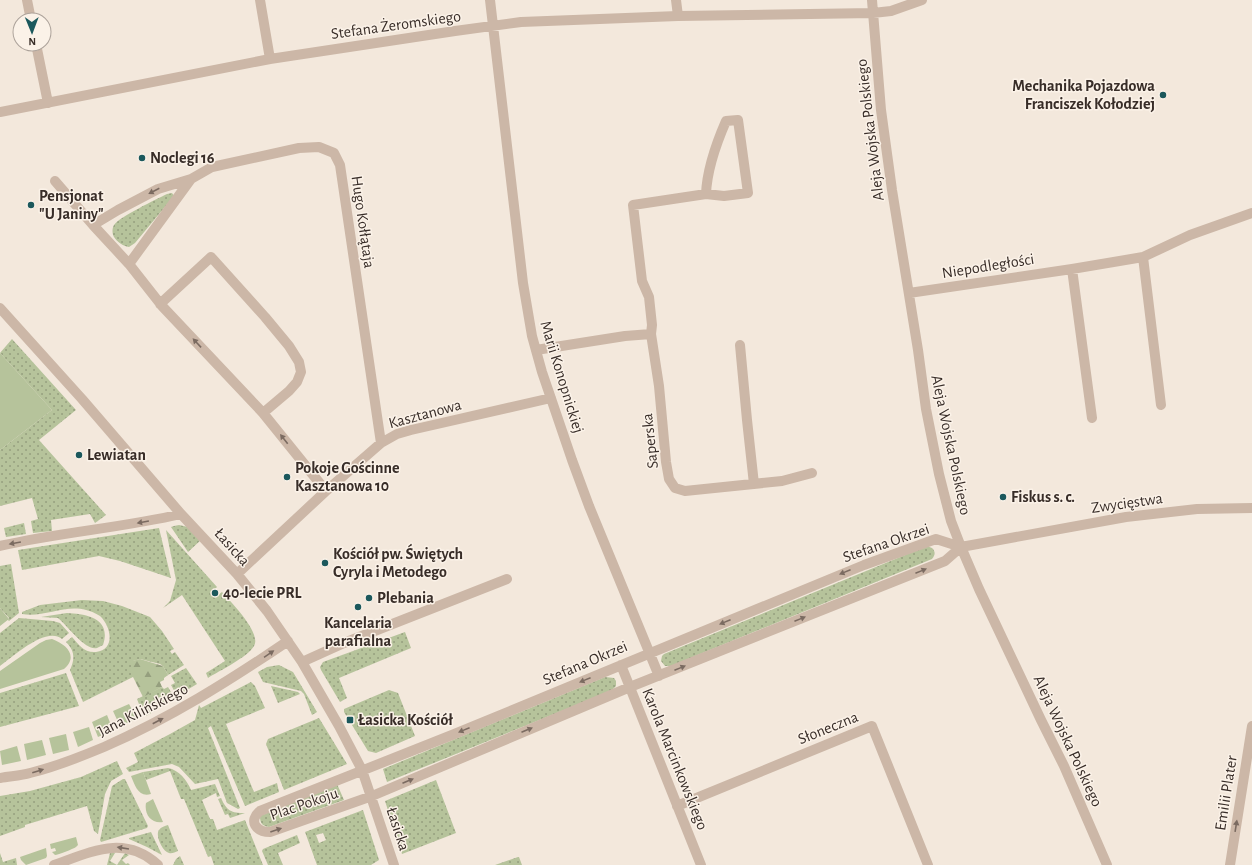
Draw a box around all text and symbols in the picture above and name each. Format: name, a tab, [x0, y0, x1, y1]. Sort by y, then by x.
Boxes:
street label: Stefana Żeromskiego	[330, 6, 462, 42]
north arrow	[12, 12, 52, 52]
text: N	[28, 36, 36, 47]
street label: Aleja Wojska Polskiego	[853, 58, 888, 202]
place label: Mechanika Pojazdowa Franciszek Kołodziej	[1012, 78, 1155, 113]
marker: Mechanika Pojazdowa Franciszek Kołodziej	[1158, 90, 1168, 100]
place label: Noclegi 16	[150, 150, 215, 166]
marker: Noclegi 16	[137, 153, 147, 163]
street label: Hugo Kołłątaja	[348, 175, 377, 269]
place label: Pensjonat "U Janiny"	[39, 188, 104, 223]
one-way arrow	[148, 188, 160, 195]
marker: Pensjonat "U Janiny"	[26, 200, 36, 210]
street label: Niepodległości	[941, 251, 1035, 281]
street label: Marii Konopnickiej	[536, 319, 587, 435]
one-way arrow	[192, 338, 201, 348]
street label: Aleja Wojska Polskiego	[927, 373, 974, 517]
street label: Kasztanowa	[387, 397, 463, 431]
street label: Saperska	[639, 413, 661, 469]
one-way arrow	[279, 434, 288, 445]
place label: Lewiatan	[87, 447, 146, 463]
marker: Lewiatan	[74, 450, 84, 460]
place label: Pokoje Gościnne Kasztanowa 10	[295, 460, 400, 494]
marker: Pokoje Gościnne Kasztanowa 10	[282, 472, 292, 482]
place label: Fiskus s. c.	[1011, 489, 1075, 505]
street label: Zwycięstwa	[1090, 490, 1164, 517]
marker: Fiskus s. c.	[998, 492, 1008, 502]
one-way arrow	[137, 519, 149, 525]
street label: Stefana Okrzei	[841, 521, 931, 565]
street label: Łasicka	[211, 525, 253, 569]
one-way arrow	[9, 540, 21, 546]
place label: Kościół pw. Świętych Cyryla i Metodego	[333, 543, 463, 581]
marker: Kościół pw. Świętych Cyryla i Metodego	[320, 558, 330, 568]
one-way arrow	[915, 567, 927, 573]
one-way arrow	[838, 570, 850, 576]
place label: 40-lecie PRL	[223, 585, 302, 601]
marker: 40-lecie PRL	[210, 588, 220, 598]
place label: Plebania	[377, 590, 434, 606]
marker: Plebania	[364, 593, 374, 603]
marker: Kancelaria parafialna	[353, 602, 363, 612]
place label: Kancelaria parafialna	[324, 615, 392, 649]
one-way arrow	[795, 616, 807, 622]
one-way arrow	[718, 619, 730, 625]
street label: Stefana Okrzei	[540, 638, 630, 688]
one-way arrow	[263, 650, 275, 657]
one-way arrow	[674, 664, 686, 670]
street label: Aleja Wojska Polskiego	[1030, 673, 1105, 810]
one-way arrow	[579, 677, 590, 683]
street label: Jana Kilińskiego	[95, 680, 191, 740]
street label: Karola Marcinkowskiego	[639, 686, 711, 832]
street label: Słoneczna	[796, 709, 860, 747]
place label: Łasicka Kościół	[357, 712, 453, 728]
marker: Łasicka Kościół	[345, 715, 355, 725]
one-way arrow	[152, 718, 164, 725]
one-way arrow	[458, 727, 470, 733]
one-way arrow	[522, 727, 534, 733]
street label: Emilii Plater	[1212, 754, 1240, 832]
one-way arrow	[33, 768, 45, 774]
one-way arrow	[402, 778, 413, 784]
street label: Plac Pokoju	[268, 785, 341, 824]
street label: Łasicka	[384, 805, 412, 853]
one-way arrow	[1233, 820, 1239, 833]
one-way arrow	[270, 827, 282, 833]
one-way arrow	[117, 845, 129, 851]

